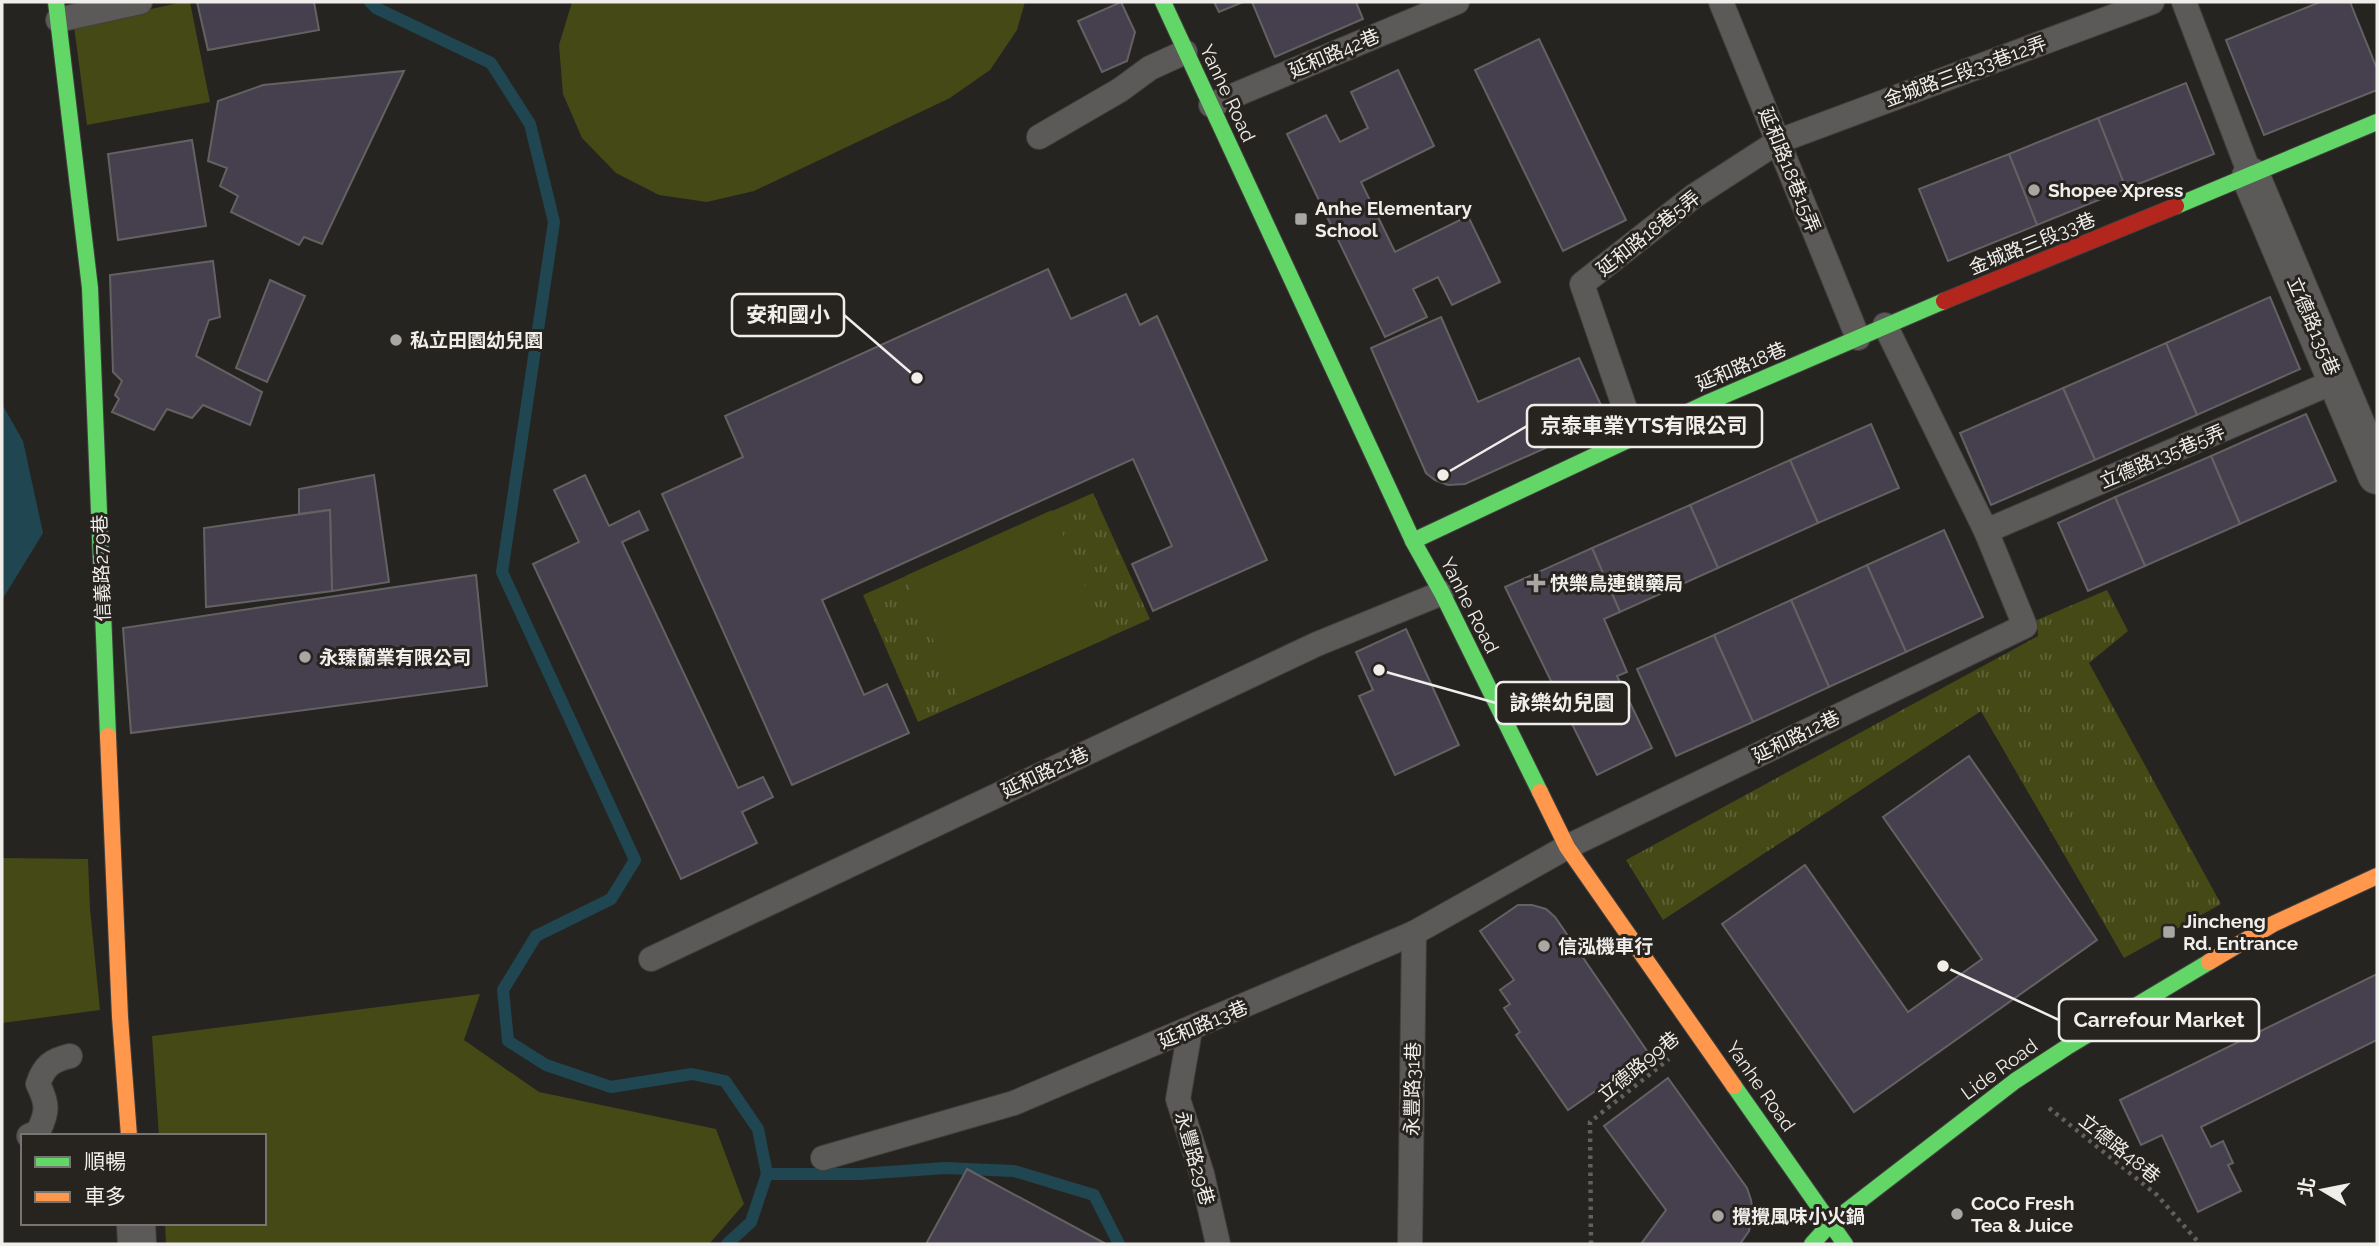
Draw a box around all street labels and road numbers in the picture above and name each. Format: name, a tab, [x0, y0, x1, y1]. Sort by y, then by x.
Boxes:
street label: 延和路42巷	[1285, 24, 1383, 82]
street label: 金城路三段33巷12弄	[1881, 31, 2049, 111]
street label: Yanhe Road	[1196, 41, 1260, 145]
street label: 延和路18巷15弄	[1755, 104, 1825, 236]
street label: 延和路18巷5弄	[1592, 186, 1704, 280]
street label: 金城路三段33巷	[1966, 208, 2098, 278]
street label: 立德路135巷	[2283, 274, 2345, 378]
street label: 延和路18巷	[1693, 337, 1789, 395]
street label: 立德路135巷5弄	[2096, 420, 2228, 492]
street label: 信義路279巷	[88, 514, 114, 622]
street label: Yanhe Road	[1436, 553, 1504, 657]
street label: 延和路12巷	[1749, 705, 1843, 767]
street label: 延和路21巷	[998, 742, 1092, 802]
street label: 延和路13巷	[1155, 995, 1251, 1053]
street label: 立德路99巷	[1593, 1027, 1683, 1105]
street label: Lide Road	[1957, 1034, 2041, 1104]
street label: Yanhe Road	[1722, 1037, 1800, 1135]
street label: 永豐路31巷	[1400, 1042, 1424, 1136]
street label: 永豐路29巷	[1171, 1108, 1219, 1208]
street label: 立德路48巷	[2075, 1109, 2165, 1187]

